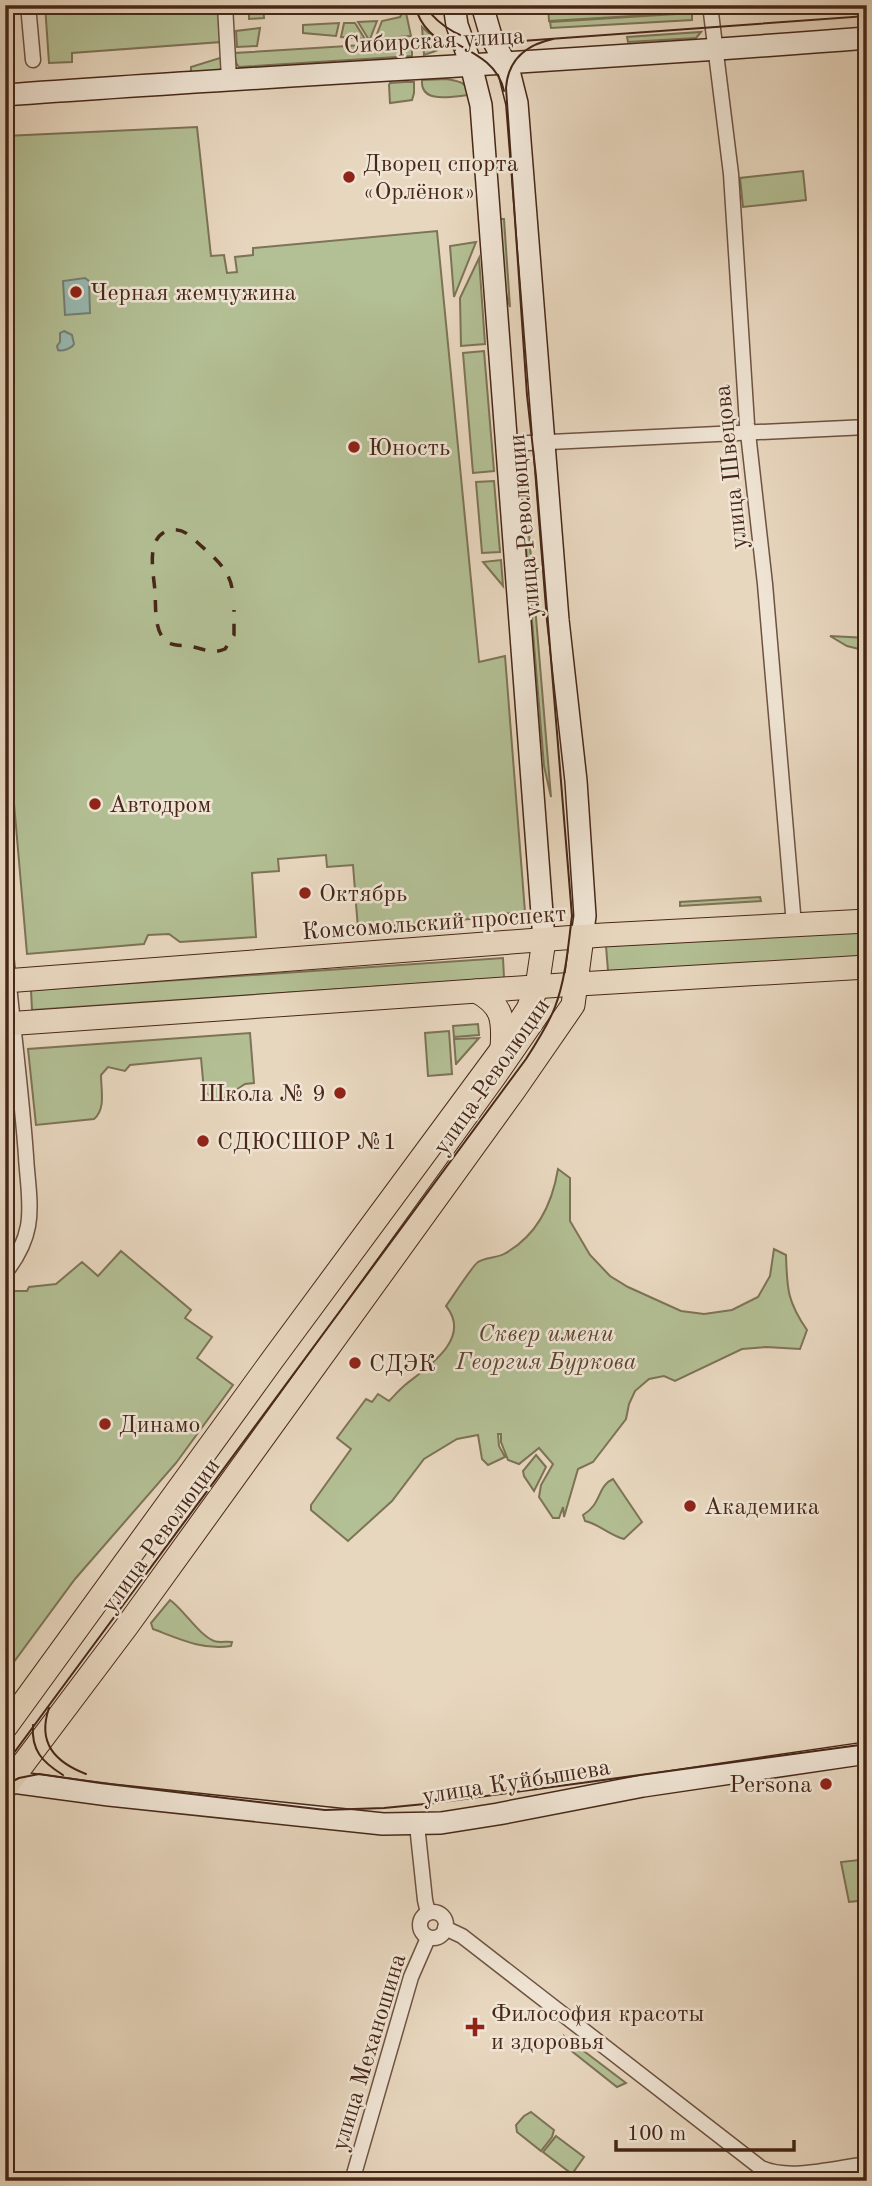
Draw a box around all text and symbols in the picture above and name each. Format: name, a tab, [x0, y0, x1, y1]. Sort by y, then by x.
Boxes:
street label: Сибирская улица	[343, 25, 525, 59]
place label: Дворец спорта «Орлёнок»	[363, 153, 519, 205]
marker: Дворец спорта «Орлёнок»	[341, 169, 357, 185]
place label: Черная жемчужина	[90, 282, 297, 306]
marker: Черная жемчужина	[68, 284, 84, 300]
street label: улица Швецова	[711, 383, 753, 550]
street label: улица Революции	[506, 433, 546, 619]
place label: Юность	[368, 437, 450, 461]
marker: Юность	[346, 439, 362, 455]
place label: Автодром	[109, 794, 211, 818]
marker: Автодром	[87, 796, 103, 812]
place label: Октябрь	[319, 883, 407, 907]
marker: Октябрь	[297, 885, 313, 901]
street label: Комсомольский проспект	[301, 903, 567, 945]
street label: улица Революции	[430, 995, 555, 1160]
place label: Школа № 9	[199, 1083, 326, 1107]
marker: Школа № 9	[332, 1085, 348, 1101]
place label: СДЮСШОР №1	[217, 1131, 397, 1155]
marker: СДЮСШОР №1	[195, 1133, 211, 1149]
park label: Сквер имени Георгия Буркова	[454, 1323, 637, 1375]
place label: СДЭК	[369, 1353, 436, 1377]
marker: СДЭК	[347, 1355, 363, 1371]
place label: Динамо	[119, 1414, 200, 1438]
marker: Динамо	[97, 1416, 113, 1432]
street label: улица Революции	[98, 1454, 226, 1618]
place label: Академика	[704, 1496, 820, 1520]
marker: Академика	[682, 1498, 698, 1514]
street label: улица Куйбышева	[420, 1756, 612, 1810]
place label: Persona	[729, 1774, 812, 1798]
marker: Persona	[818, 1776, 834, 1792]
street label: улица Механошина	[328, 1951, 411, 2154]
place label: Философия красоты и здоровья	[491, 2003, 704, 2055]
marker: Философия красоты и здоровья	[465, 2017, 485, 2037]
scale bar	[616, 2109, 795, 2153]
text: 100 m	[627, 2124, 686, 2145]

